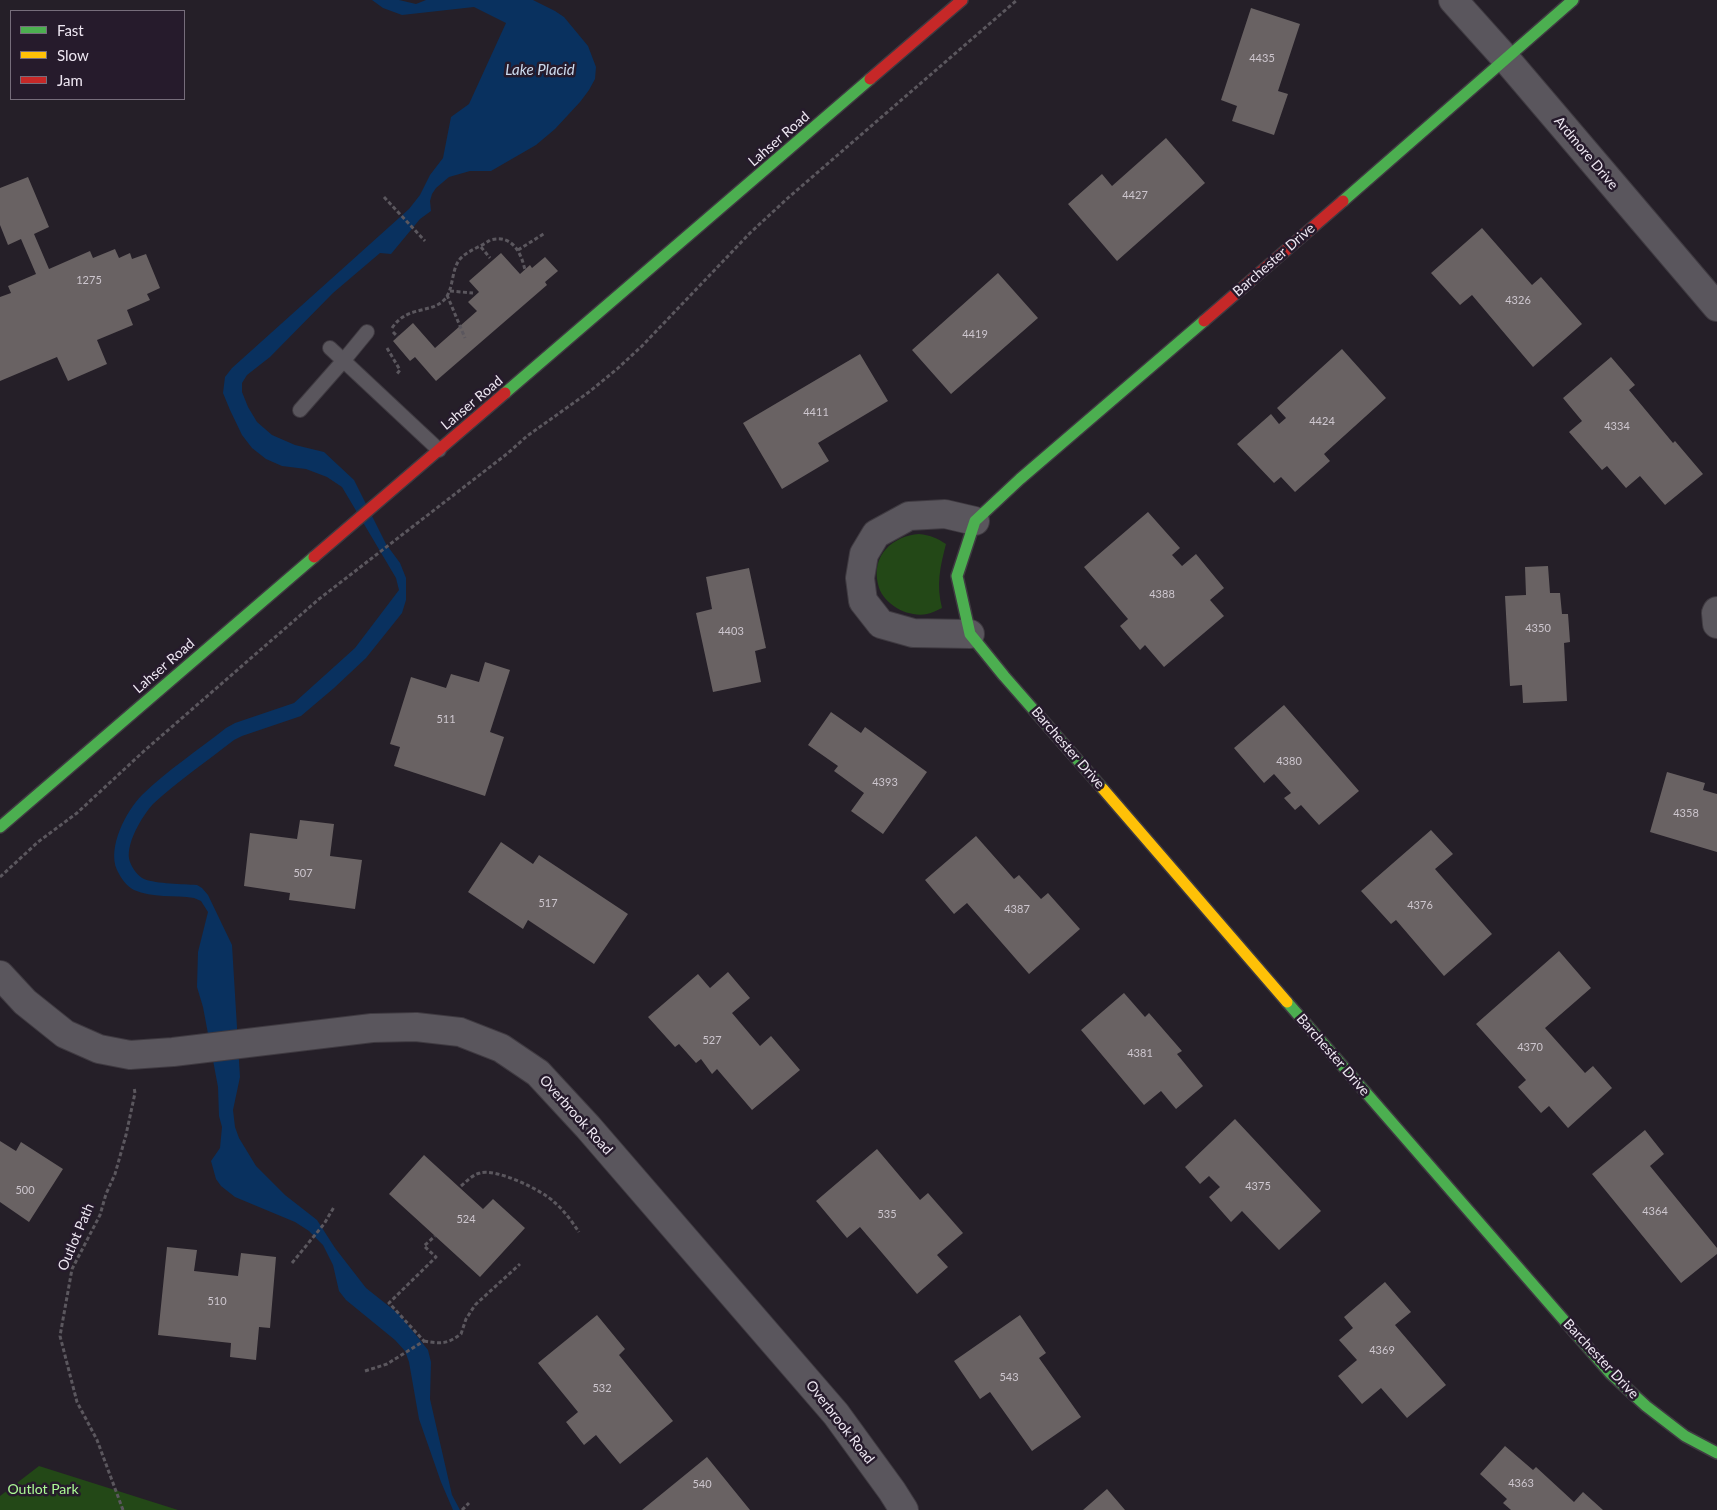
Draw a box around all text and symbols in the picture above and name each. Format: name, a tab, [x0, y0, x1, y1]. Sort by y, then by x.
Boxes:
legend	[10, 10, 185, 100]
text: Fast	[57, 21, 84, 39]
text: Slow	[57, 46, 89, 64]
house number: 4435	[1249, 51, 1275, 65]
water label: Lake Placid	[505, 61, 575, 79]
text: Jam	[57, 71, 83, 89]
street label: Lahser Road	[745, 108, 813, 170]
street label: Ardmore Drive	[1550, 113, 1622, 193]
house number: 4427	[1122, 188, 1148, 202]
street label: Barchester Drive	[1230, 220, 1318, 300]
house number: 1275	[76, 273, 102, 287]
house number: 4326	[1505, 293, 1531, 307]
house number: 4419	[962, 327, 988, 341]
street label: Lahser Road	[438, 372, 506, 434]
house number: 4411	[803, 405, 829, 419]
house number: 4424	[1309, 414, 1335, 428]
house number: 4334	[1604, 419, 1630, 433]
house number: 4388	[1149, 587, 1175, 601]
house number: 4350	[1525, 621, 1551, 635]
house number: 4403	[718, 624, 744, 638]
street label: Lahser Road	[130, 635, 198, 697]
street label: Barchester Drive	[1028, 704, 1108, 792]
house number: 511	[436, 712, 456, 726]
house number: 4380	[1276, 754, 1302, 768]
house number: 4393	[872, 775, 898, 789]
house number: 4358	[1673, 806, 1699, 820]
house number: 507	[293, 866, 313, 880]
house number: 517	[538, 896, 558, 910]
house number: 4376	[1407, 898, 1433, 912]
house number: 4387	[1004, 902, 1030, 916]
street label: Barchester Drive	[1293, 1011, 1373, 1099]
house number: 527	[702, 1033, 722, 1047]
house number: 4370	[1517, 1040, 1543, 1054]
house number: 4381	[1127, 1046, 1153, 1060]
street label: Overbrook Road	[536, 1072, 616, 1158]
house number: 4375	[1245, 1179, 1271, 1193]
house number: 500	[15, 1183, 35, 1197]
street label: Outlot Path	[54, 1201, 98, 1273]
house number: 4364	[1642, 1204, 1668, 1218]
house number: 535	[877, 1207, 897, 1221]
house number: 524	[456, 1212, 476, 1226]
house number: 510	[207, 1294, 227, 1308]
street label: Barchester Drive	[1560, 1316, 1642, 1402]
house number: 4369	[1369, 1343, 1395, 1357]
house number: 543	[999, 1370, 1019, 1384]
street label: Overbrook Road	[802, 1377, 878, 1467]
house number: 532	[592, 1381, 612, 1395]
house number: 4363	[1508, 1476, 1534, 1490]
house number: 540	[692, 1477, 712, 1491]
park label: Outlot Park	[8, 1481, 78, 1497]

